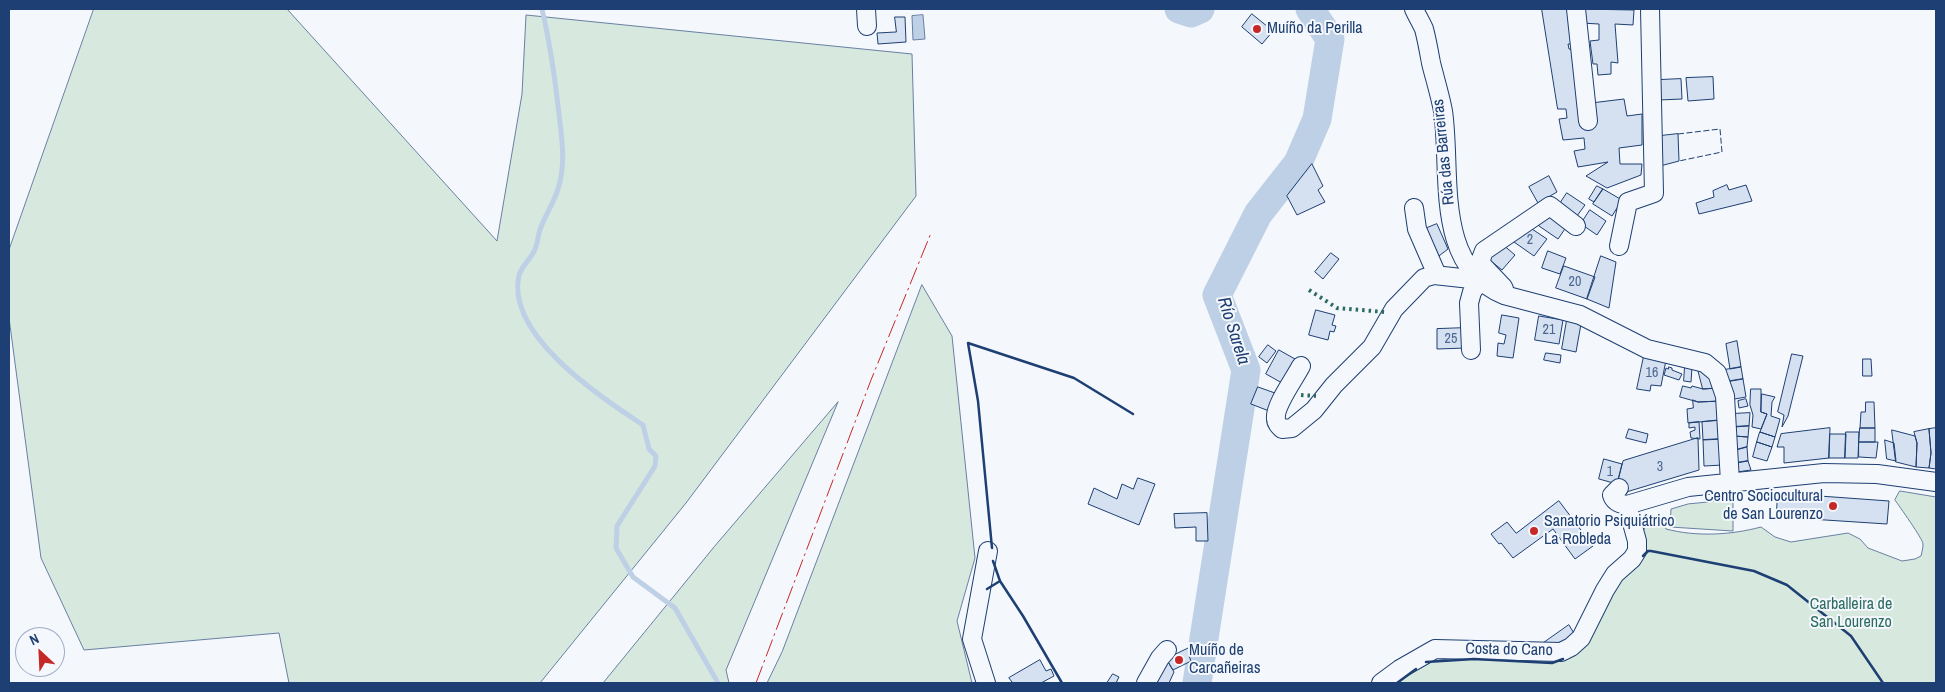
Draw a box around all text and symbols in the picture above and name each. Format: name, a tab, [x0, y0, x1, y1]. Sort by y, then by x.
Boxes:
place label: Muíño da Perilla	[1267, 19, 1363, 39]
marker: Muíño da Perilla	[1251, 23, 1263, 35]
street label: Rúa das Barreiras	[1429, 98, 1459, 206]
house number: 2	[1527, 232, 1533, 248]
house number: 20	[1569, 274, 1581, 290]
water label: Río Sarela	[1212, 295, 1254, 367]
house number: 21	[1543, 322, 1555, 338]
house number: 25	[1445, 331, 1457, 347]
house number: 16	[1646, 365, 1658, 381]
house number: 3	[1657, 459, 1663, 475]
house number: 1	[1607, 464, 1613, 480]
place label: Centro Sociocultural de San Lourenzo	[1704, 487, 1823, 525]
marker: Centro Sociocultural de San Lourenzo	[1827, 500, 1839, 512]
place label: Sanatorio Psiquiátrico La Robleda	[1544, 512, 1675, 550]
marker: Sanatorio Psiquiátrico La Robleda	[1528, 525, 1540, 537]
park label: Carballeira de San Lourenzo	[1810, 595, 1892, 633]
north arrow	[15, 627, 65, 677]
text: N	[27, 629, 42, 649]
street label: Costa do Cano	[1465, 640, 1553, 660]
place label: Muíño de Carcañeiras	[1189, 641, 1260, 679]
marker: Muíño de Carcañeiras	[1173, 654, 1185, 666]

